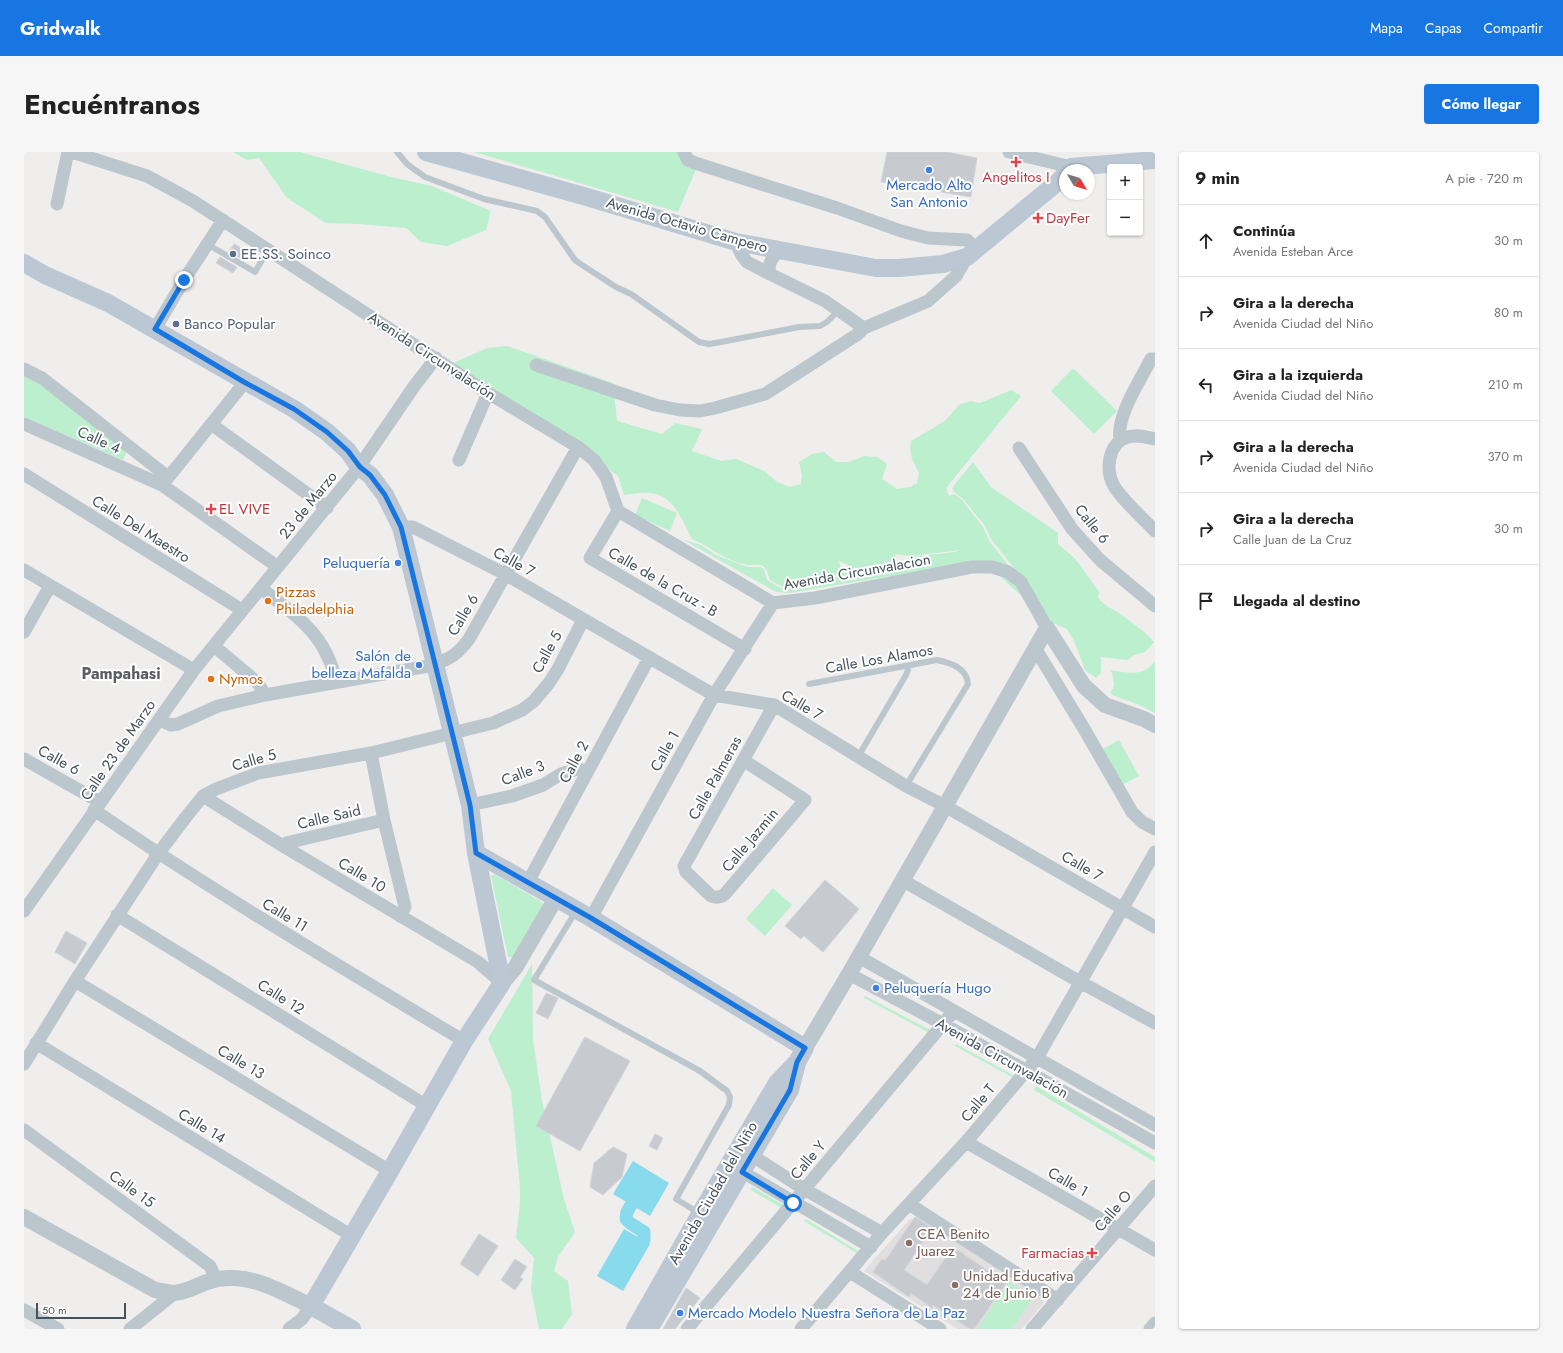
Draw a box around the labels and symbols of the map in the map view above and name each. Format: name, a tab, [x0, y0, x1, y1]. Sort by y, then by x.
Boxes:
marker: Angelitos I	[1011, 157, 1021, 167]
north arrow	[1059, 164, 1095, 200]
marker: Mercado Alto San Antonio	[924, 165, 934, 175]
place label: Angelitos I	[982, 166, 1050, 188]
place label: Mercado Alto San Antonio	[886, 174, 972, 213]
street label: Avenida Octavio Campero	[604, 191, 770, 259]
place label: DayFer	[1046, 207, 1091, 229]
marker: DayFer	[1033, 213, 1043, 223]
place label: EE.SS. Soinco	[241, 243, 331, 265]
marker: EE.SS. Soinco	[228, 249, 238, 259]
route end	[175, 271, 193, 289]
street label: Avenida Circunvalación	[364, 306, 500, 406]
place label: Banco Popular	[184, 313, 276, 335]
marker: Banco Popular	[171, 319, 181, 329]
street label: Calle 4	[74, 421, 124, 459]
street label: 23 de Marzo	[274, 466, 342, 544]
street label: Calle Del Maestro	[88, 490, 194, 568]
place label: EL VIVE	[219, 498, 270, 520]
street label: Calle 6	[1069, 499, 1115, 549]
marker: EL VIVE	[206, 504, 216, 514]
street label: Calle 7	[489, 542, 539, 582]
street label: Calle de la Cruz - B	[604, 542, 722, 622]
street label: Avenida Circunvalacion	[782, 548, 932, 596]
place label: Peluquería	[323, 552, 390, 574]
marker: Peluquería	[393, 558, 403, 568]
place label: Pizzas Philadelphia	[276, 581, 354, 620]
street label: Calle 6	[442, 590, 484, 640]
marker: Pizzas Philadelphia	[263, 596, 273, 606]
street label: Calle 5	[526, 627, 568, 677]
street label: Calle Los Alamos	[824, 639, 934, 679]
place label: Salón de belleza Mafalda	[312, 645, 411, 684]
marker: Salón de belleza Mafalda	[414, 660, 424, 670]
district label: Pampahasi	[81, 662, 161, 685]
place label: Nymos	[219, 668, 263, 690]
marker: Nymos	[206, 674, 216, 684]
street label: Calle 7	[777, 684, 827, 726]
street label: Calle 23 de Marzo	[75, 695, 161, 805]
street label: Calle 1	[645, 727, 685, 775]
street label: Calle Palmeras	[683, 732, 747, 824]
street label: Calle 2	[554, 737, 594, 787]
street label: Calle 6	[34, 739, 84, 781]
street label: Calle 5	[229, 743, 279, 777]
street label: Calle 3	[498, 755, 548, 791]
street label: Calle Said	[295, 799, 363, 835]
street label: Calle Jazmin	[717, 803, 783, 877]
street label: Calle 7	[1057, 845, 1107, 887]
street label: Calle 10	[334, 852, 390, 898]
street label: Calle 11	[258, 893, 312, 937]
street label: Calle 12	[253, 974, 309, 1020]
place label: Peluquería Hugo	[884, 977, 991, 999]
marker: Peluquería Hugo	[871, 983, 881, 993]
street label: Avenida Circunvalación	[932, 1012, 1072, 1104]
street label: Calle 13	[213, 1039, 269, 1085]
street label: Calle T	[956, 1079, 1000, 1127]
street label: Calle 14	[174, 1103, 230, 1149]
street label: Avenida Ciudad del Niño	[663, 1117, 763, 1269]
street label: Calle Y	[785, 1135, 831, 1184]
street label: Calle 1	[1044, 1162, 1092, 1202]
street label: Calle 15	[105, 1165, 159, 1213]
street label: Calle O	[1089, 1185, 1137, 1237]
route start	[784, 1194, 802, 1212]
place label: CEA Benito Juarez	[915, 1223, 990, 1262]
marker: CEA Benito Juarez	[904, 1238, 914, 1248]
place label: Farmacias	[1021, 1242, 1084, 1264]
marker: Farmacias	[1087, 1248, 1097, 1258]
place label: Unidad Educativa 24 de Junio B	[963, 1265, 1073, 1304]
marker: Unidad Educativa 24 de Junio B	[950, 1280, 960, 1290]
scale bar	[36, 1301, 126, 1320]
place label: Mercado Modelo Nuestra Señora de La Paz	[688, 1302, 965, 1324]
marker: Mercado Modelo Nuestra Señora de La Paz	[675, 1308, 685, 1318]

